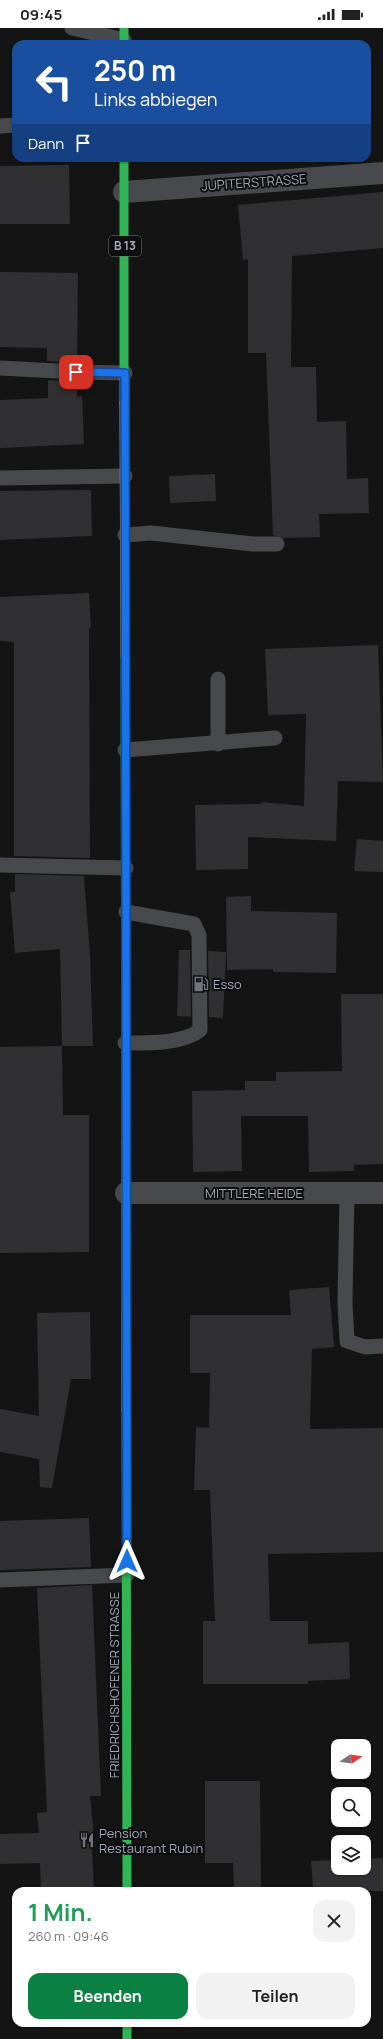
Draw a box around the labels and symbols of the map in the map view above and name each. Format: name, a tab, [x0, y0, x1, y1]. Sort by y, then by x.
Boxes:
street label: JUPITERSTRASSE	[201, 169, 307, 195]
road number: B 13	[109, 236, 141, 256]
pin	[59, 355, 93, 389]
fuel station icon: Esso	[192, 975, 210, 993]
place label: Esso	[213, 975, 242, 993]
street label: MITTLERE HEIDE	[205, 1184, 303, 1202]
position arrow	[106, 1540, 148, 1582]
street label: FRIEDRICHSHOFENER STRASSE	[105, 1592, 123, 1778]
north arrow	[331, 1739, 371, 1779]
place label: Pension Restaurant Rubin	[99, 1824, 203, 1857]
restaurant icon: Pension Restaurant Rubin	[78, 1831, 96, 1849]

